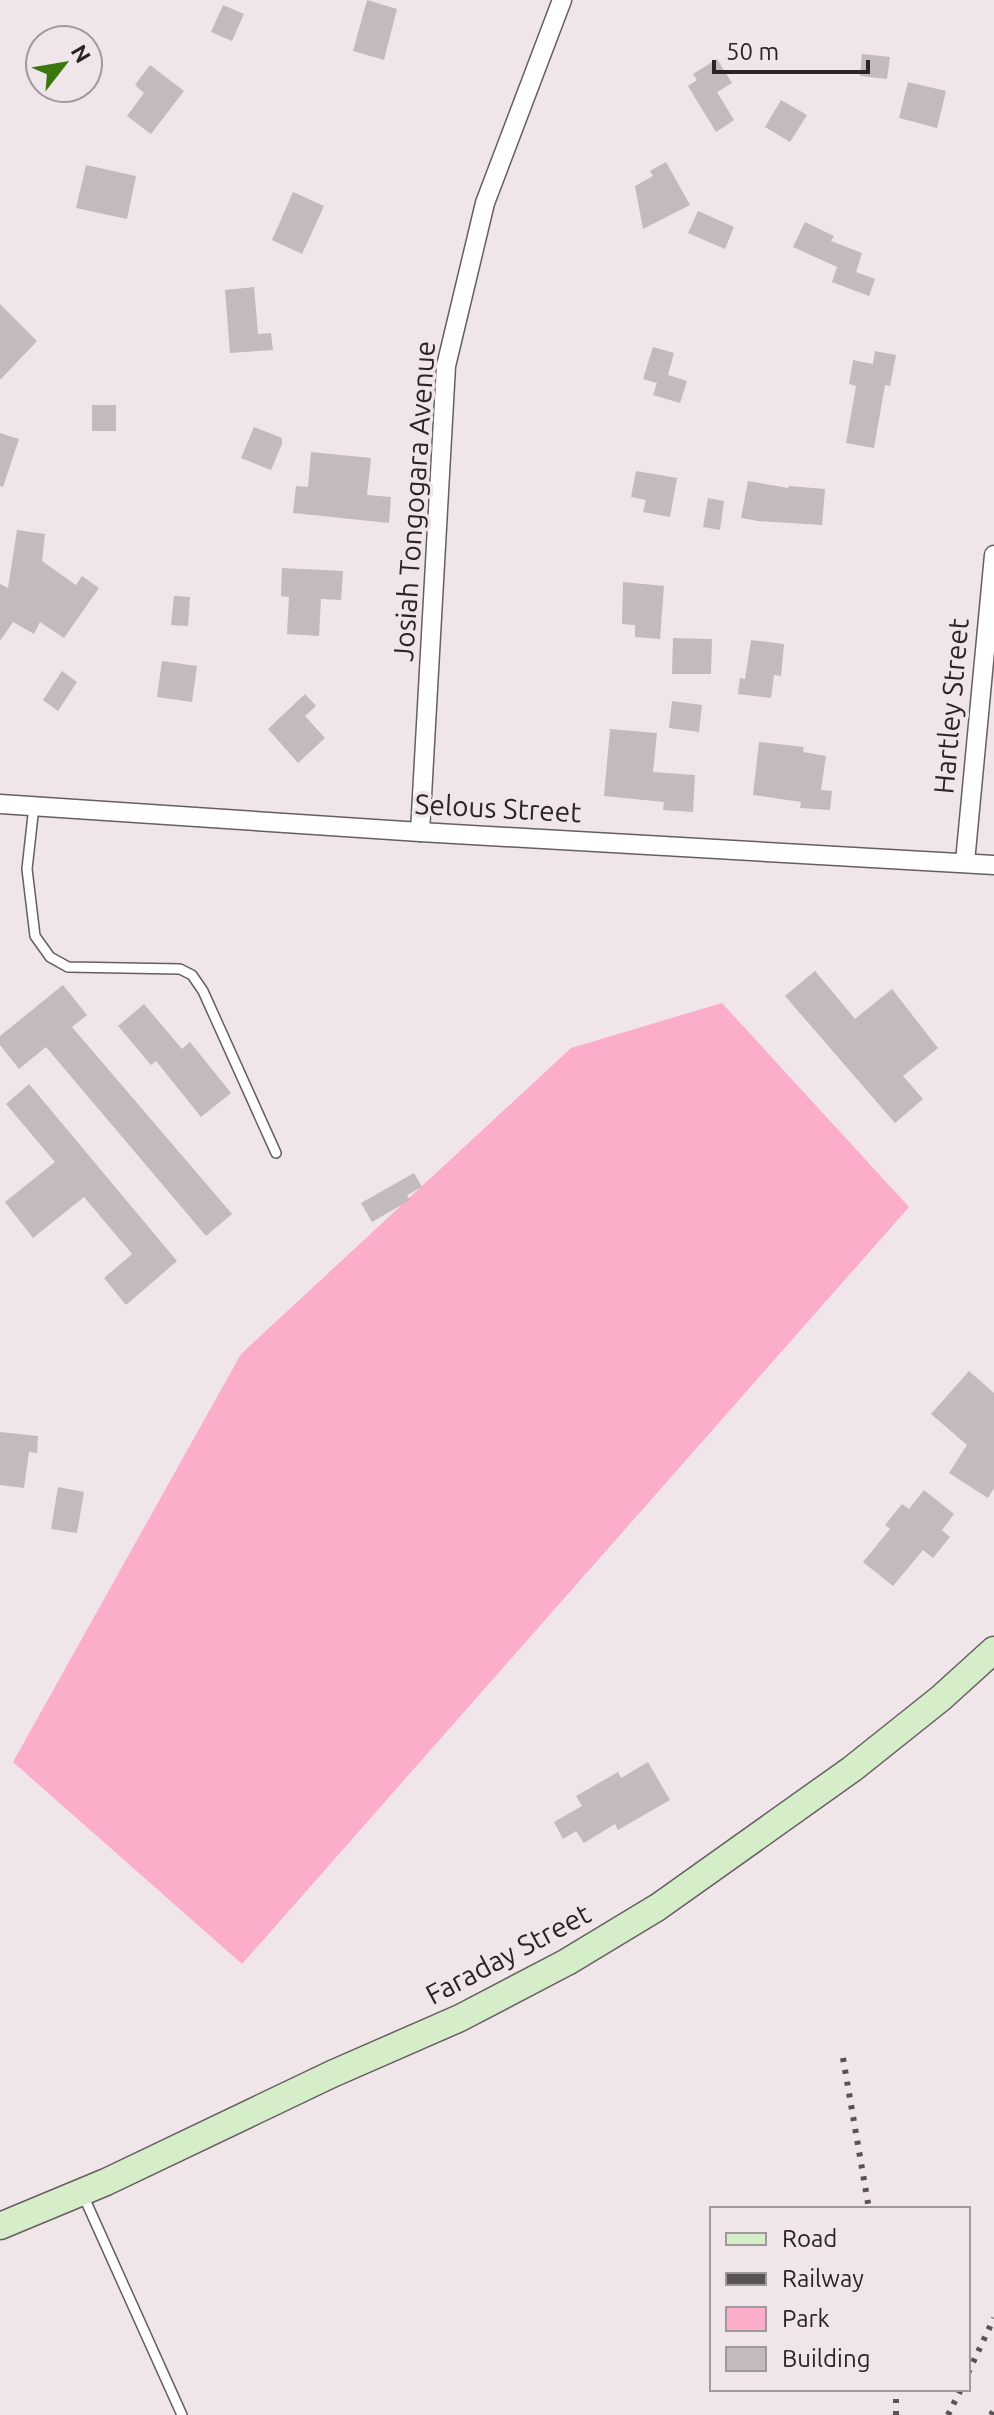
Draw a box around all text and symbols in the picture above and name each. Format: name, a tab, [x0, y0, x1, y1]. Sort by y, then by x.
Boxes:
north arrow	[24, 24, 104, 104]
scale bar	[714, 24, 868, 74]
text: 50 m	[726, 38, 779, 65]
text: N	[67, 40, 97, 67]
street label: Josiah Tongogara Avenue	[387, 340, 440, 662]
street label: Hartley Street	[927, 617, 974, 795]
street label: Selous Street	[414, 788, 582, 827]
street label: Faraday Street	[420, 1897, 595, 2010]
legend	[710, 2207, 970, 2391]
text: Road	[782, 2225, 837, 2252]
text: Railway	[782, 2265, 864, 2292]
text: Park	[782, 2305, 830, 2332]
text: Building	[782, 2345, 870, 2372]

